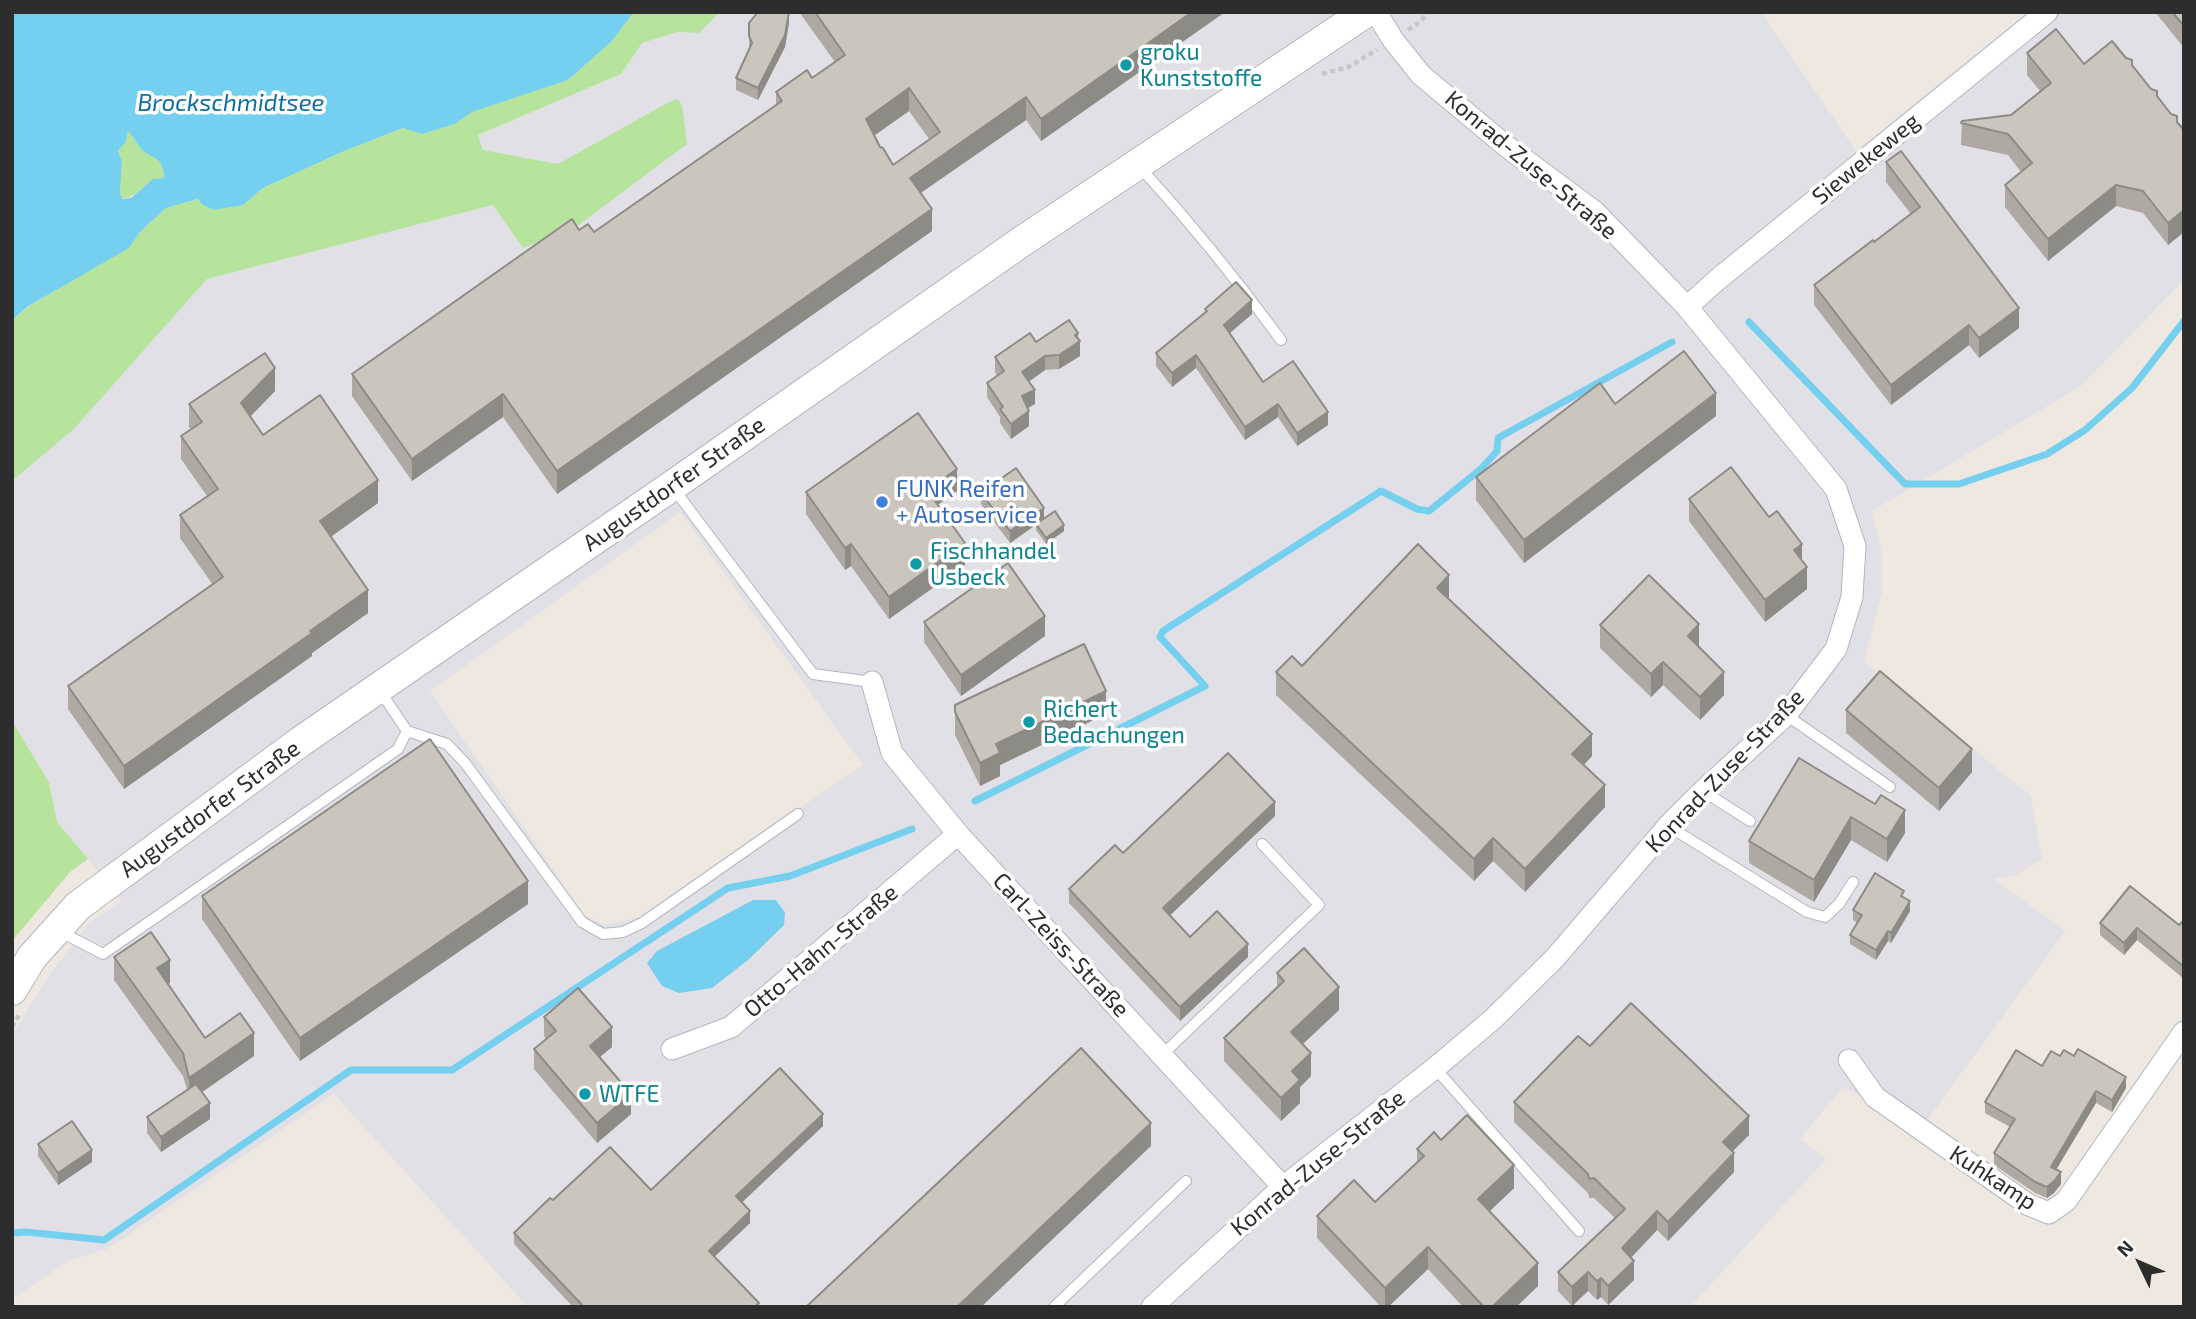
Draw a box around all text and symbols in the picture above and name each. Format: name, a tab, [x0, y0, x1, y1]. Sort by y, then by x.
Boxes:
place label: groku Kunststoffe	[1140, 38, 1262, 92]
marker: groku Kunststoffe	[1118, 57, 1134, 73]
street label: Konrad-Zuse-Straße	[1439, 85, 1623, 245]
water label: Brockschmidtsee	[138, 89, 324, 117]
street label: Siewekeweg	[1807, 107, 1925, 211]
street label: Augustdorfer Straße	[578, 411, 770, 557]
place label: FUNK Reifen + Autoservice	[896, 475, 1038, 529]
marker: FUNK Reifen + Autoservice	[874, 494, 890, 510]
place label: Fischhandel Usbeck	[930, 537, 1056, 591]
marker: Fischhandel Usbeck	[908, 556, 924, 572]
street label: Konrad-Zuse-Straße	[1640, 684, 1810, 858]
place label: Richert Bedachungen	[1043, 695, 1185, 749]
marker: Richert Bedachungen	[1021, 714, 1037, 730]
street label: Augustdorfer Straße	[115, 734, 305, 884]
street label: Carl-Zeiss-Straße	[987, 867, 1135, 1023]
street label: Otto-Hahn-Straße	[738, 879, 904, 1023]
place label: WTFE	[599, 1080, 659, 1108]
street label: Konrad-Zuse-Straße	[1225, 1084, 1411, 1242]
marker: WTFE	[577, 1086, 593, 1102]
street label: Kuhkamp	[1944, 1140, 2042, 1216]
north arrow	[2105, 1228, 2175, 1298]
text: N	[2111, 1235, 2138, 1261]

